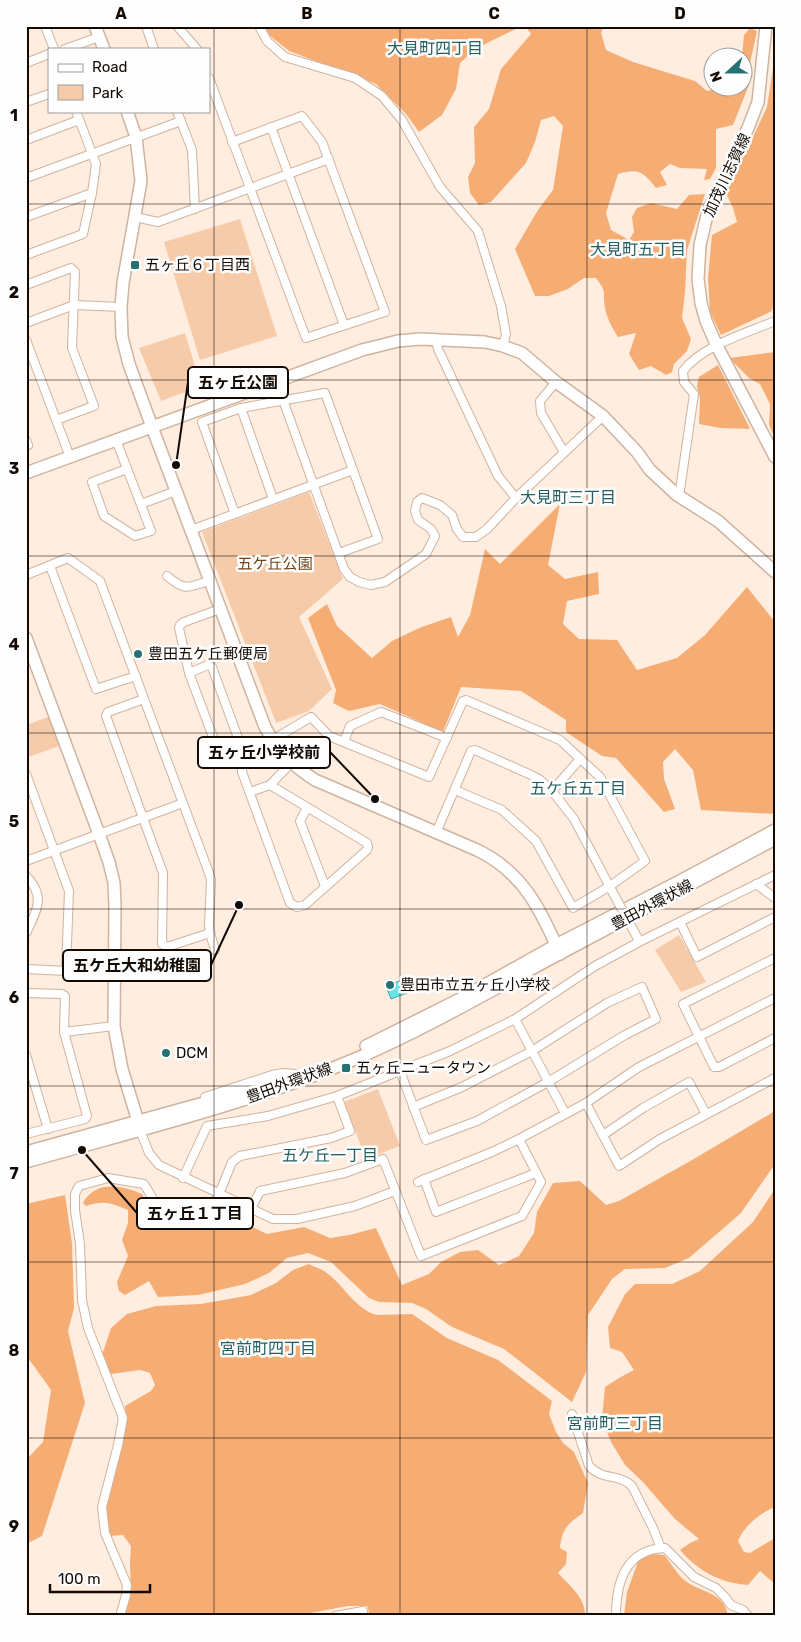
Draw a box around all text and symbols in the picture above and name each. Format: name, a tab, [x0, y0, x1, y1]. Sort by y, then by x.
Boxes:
text: A	[115, 4, 127, 23]
text: B	[301, 4, 313, 23]
text: C	[488, 4, 500, 23]
text: D	[674, 4, 686, 23]
district label: 大見町四丁目	[387, 39, 483, 58]
legend	[48, 48, 210, 112]
north arrow	[704, 48, 754, 98]
text: Road	[92, 58, 128, 76]
text: N	[707, 69, 726, 84]
text: Park	[92, 84, 123, 102]
text: 1	[10, 106, 18, 125]
street label: 加茂川志賀線	[700, 130, 754, 220]
district label: 大見町五丁目	[590, 240, 686, 259]
place label: 五ヶ丘６丁目西	[145, 256, 250, 274]
marker: 五ヶ丘６丁目西	[129, 259, 141, 271]
text: 2	[9, 283, 19, 302]
callout: 五ヶ丘公園	[188, 367, 288, 398]
text: 五ヶ丘公園	[198, 373, 278, 392]
text: 3	[9, 459, 19, 478]
district label: 大見町三丁目	[520, 488, 616, 507]
park label: 五ケ丘公園	[237, 555, 313, 573]
text: 4	[9, 635, 20, 654]
place label: 豊田五ケ丘郵便局	[148, 645, 268, 663]
marker: 豊田五ケ丘郵便局	[132, 648, 144, 660]
callout: 五ヶ丘小学校前	[198, 737, 330, 768]
text: 五ヶ丘小学校前	[208, 743, 320, 762]
district label: 五ケ丘五丁目	[530, 779, 626, 798]
text: 5	[9, 812, 19, 831]
street label: 豊田外環状線	[608, 876, 696, 934]
callout: 五ケ丘大和幼稚園	[63, 950, 211, 981]
text: 五ケ丘大和幼稚園	[73, 956, 201, 975]
place label: 豊田市立五ヶ丘小学校	[400, 976, 550, 994]
marker: 豊田市立五ヶ丘小学校	[384, 979, 396, 991]
text: 6	[9, 988, 19, 1007]
place label: DCM	[176, 1044, 208, 1062]
marker: DCM	[160, 1047, 172, 1059]
street label: 豊田外環状線	[244, 1059, 334, 1107]
place label: 五ヶ丘ニュータウン	[356, 1059, 491, 1077]
marker: 五ヶ丘ニュータウン	[340, 1062, 352, 1074]
district label: 五ケ丘一丁目	[282, 1146, 378, 1165]
text: 7	[9, 1164, 19, 1183]
callout: 五ヶ丘１丁目	[137, 1198, 253, 1229]
text: 五ヶ丘１丁目	[147, 1204, 243, 1223]
district label: 宮前町四丁目	[220, 1339, 316, 1358]
text: 8	[9, 1341, 20, 1360]
district label: 宮前町三丁目	[567, 1414, 663, 1433]
text: 9	[9, 1517, 19, 1536]
scale bar	[50, 1562, 150, 1594]
text: 100 m	[58, 1570, 100, 1588]

